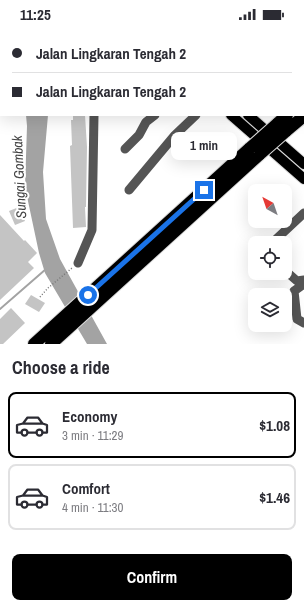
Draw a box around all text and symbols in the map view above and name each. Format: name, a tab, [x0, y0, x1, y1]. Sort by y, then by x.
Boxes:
text: 11:25	[20, 4, 51, 25]
text: Jalan Lingkaran Tengah 2	[36, 43, 186, 64]
text: Jalan Lingkaran Tengah 2	[36, 81, 186, 102]
callout: 1 min	[171, 132, 237, 160]
water label: Sungai Gombak	[8, 134, 30, 219]
text: 1 min	[190, 137, 218, 154]
route end	[195, 181, 213, 199]
north arrow	[248, 184, 292, 228]
map controls	[248, 184, 292, 332]
button: locate	[248, 236, 292, 280]
route start	[79, 286, 97, 304]
button: layers	[248, 288, 292, 332]
text: Choose a ride	[12, 355, 110, 380]
text: Economy	[62, 406, 117, 427]
icon: car	[14, 407, 50, 443]
text: $1.08	[259, 415, 290, 436]
text: 3 min · 11:29	[62, 427, 123, 444]
text: Comfort	[62, 478, 110, 499]
icon: car	[14, 479, 50, 515]
text: $1.46	[259, 487, 290, 508]
text: 4 min · 11:30	[62, 499, 123, 516]
button: Confirm	[12, 554, 292, 600]

